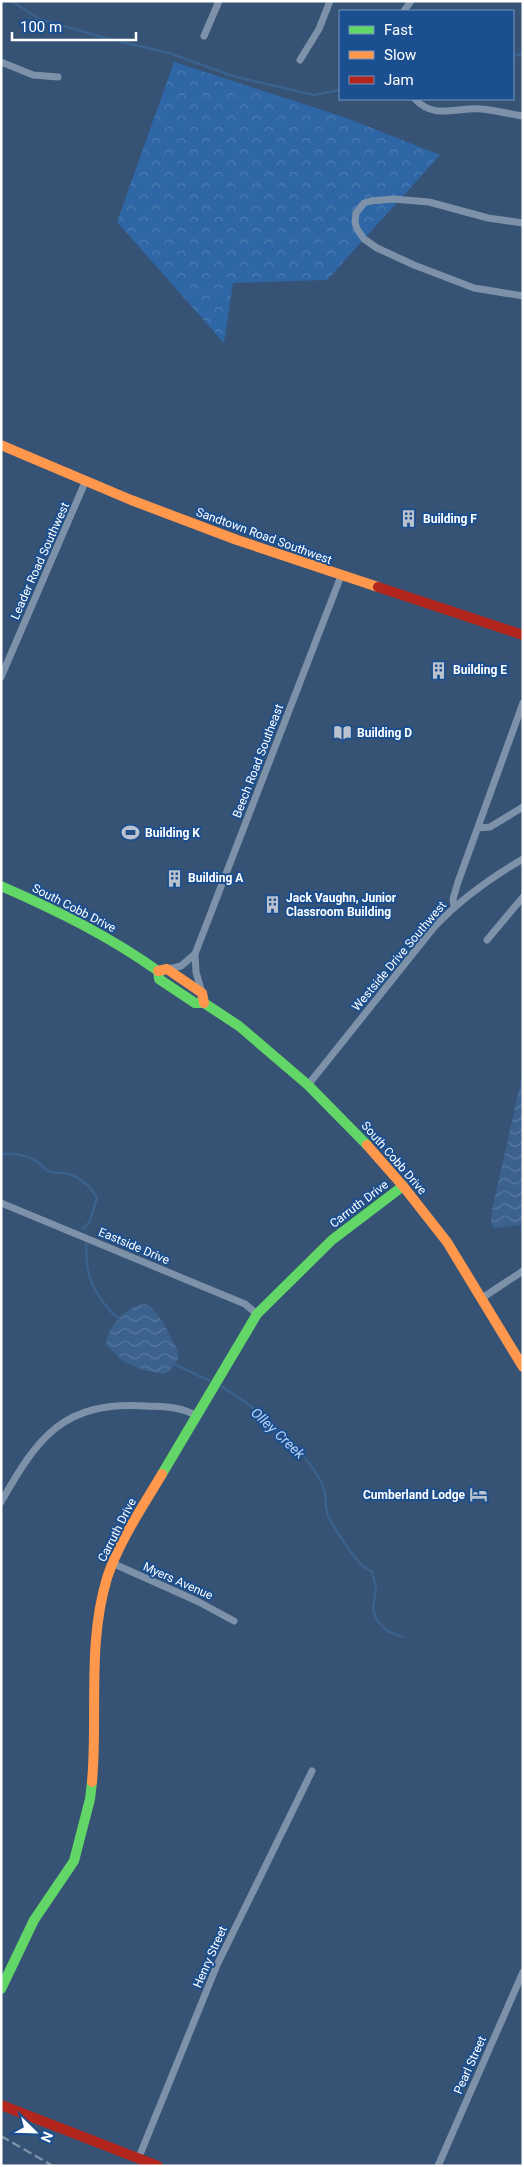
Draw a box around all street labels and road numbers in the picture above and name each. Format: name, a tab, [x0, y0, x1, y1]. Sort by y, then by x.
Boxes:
street label: Leader Road Southwest	[8, 500, 72, 622]
street label: Sandtown Road Southwest	[194, 505, 334, 567]
street label: Beech Road Southeast	[230, 702, 286, 820]
street label: South Cobb Drive	[30, 881, 118, 935]
street label: Westside Drive Southwest	[349, 898, 449, 1014]
street label: South Cobb Drive	[358, 1119, 430, 1197]
street label: Carruth Drive	[327, 1177, 391, 1231]
street label: Eastside Drive	[96, 1225, 172, 1267]
street label: Carruth Drive	[95, 1496, 139, 1564]
street label: Myers Avenue	[141, 1559, 215, 1603]
street label: Henry Street	[190, 1924, 230, 1990]
street label: Pearl Street	[451, 2034, 489, 2096]

